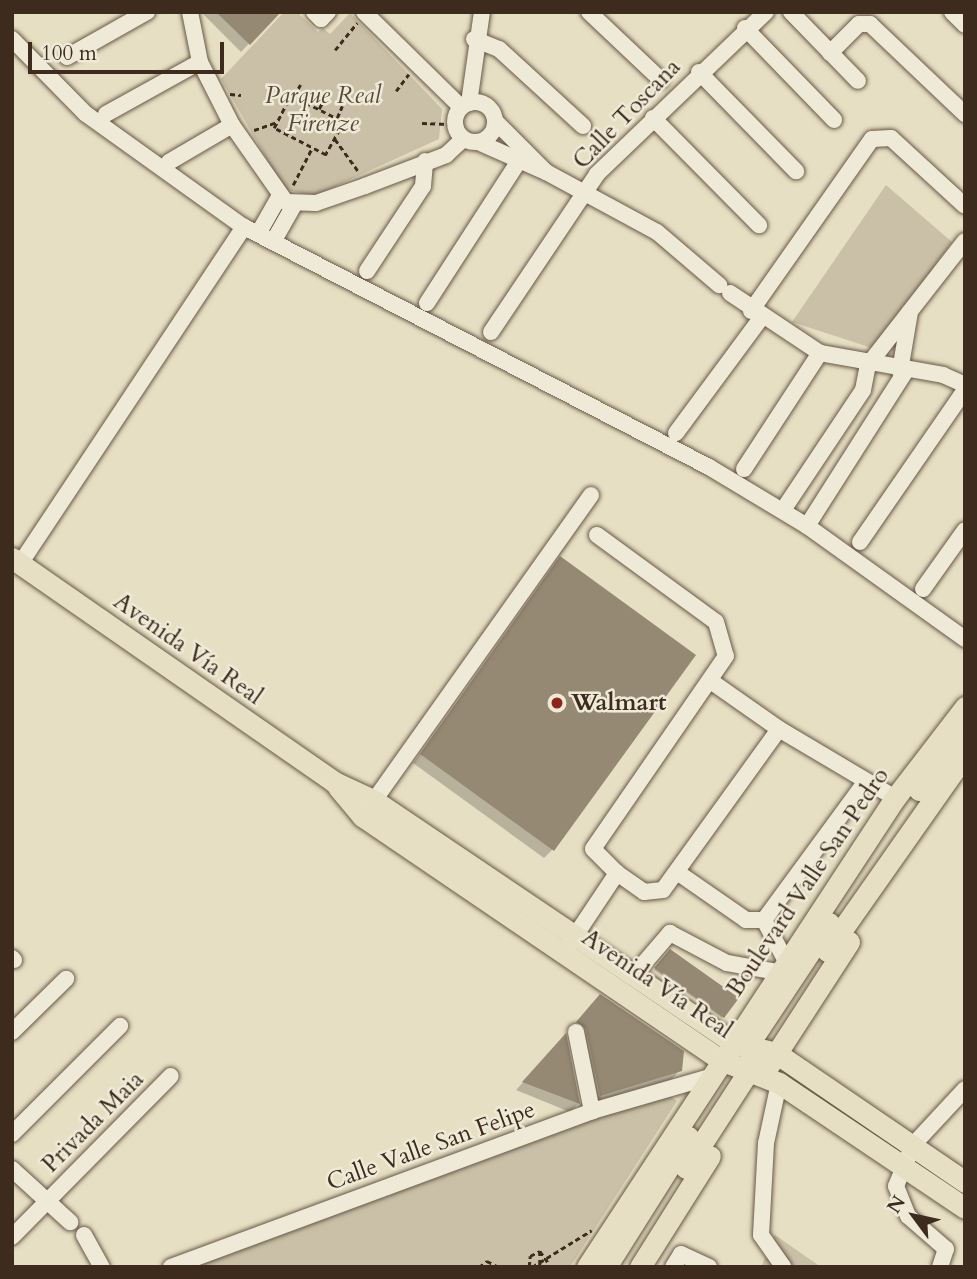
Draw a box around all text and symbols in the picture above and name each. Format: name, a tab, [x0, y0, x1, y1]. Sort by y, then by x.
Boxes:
scale bar	[32, 28, 228, 72]
text: 100 m	[41, 39, 97, 68]
street label: Calle Toscana	[567, 53, 687, 175]
park label: Parque Real Firenze	[265, 82, 381, 138]
street label: Avenida Vía Real	[108, 587, 268, 711]
place label: Walmart	[571, 689, 667, 717]
marker: Walmart	[549, 695, 565, 711]
street label: Boulevard Valle San Pedro	[721, 762, 895, 1002]
street label: Avenida Vía Real	[576, 923, 738, 1045]
street label: Privada Maia	[36, 1065, 150, 1179]
street label: Calle Valle San Felipe	[323, 1095, 539, 1197]
north arrow	[879, 1181, 949, 1251]
text: N	[881, 1191, 912, 1219]

